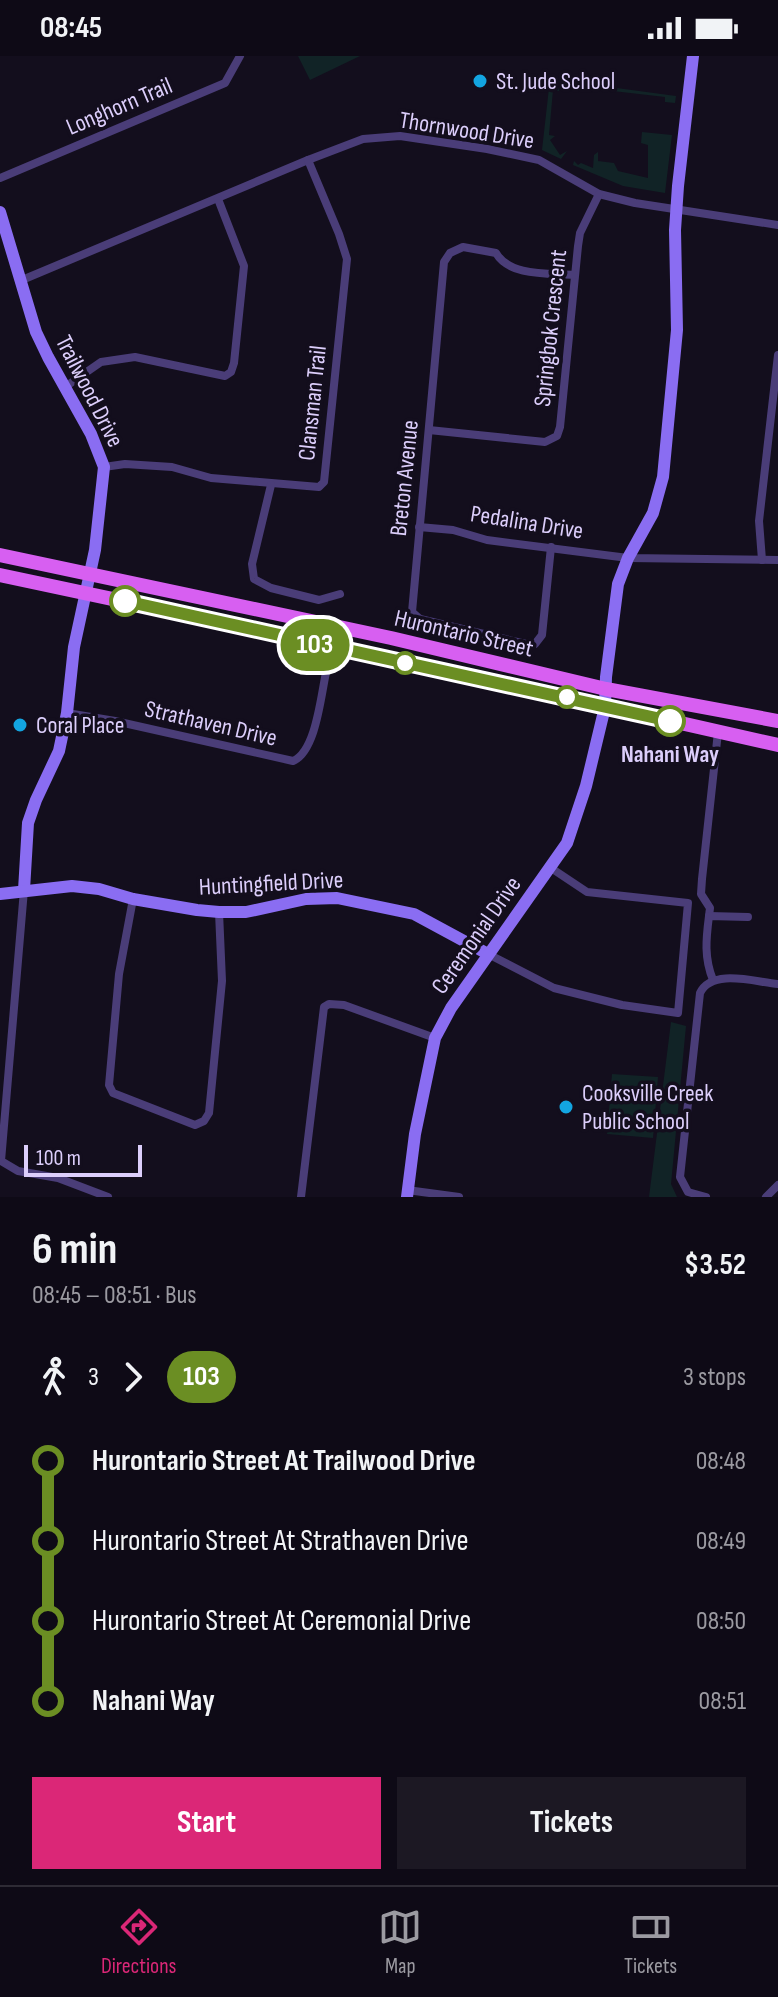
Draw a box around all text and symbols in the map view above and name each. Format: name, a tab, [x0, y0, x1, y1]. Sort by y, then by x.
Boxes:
text: 08:45	[40, 10, 102, 46]
place label: St. Jude School	[496, 67, 615, 96]
street label: Longhorn Trail	[62, 71, 177, 142]
marker: St. Jude School	[471, 72, 489, 90]
street label: Thornwood Drive	[398, 106, 536, 155]
street label: Springbok Crescent	[528, 248, 573, 408]
street label: Trailwood Drive	[49, 330, 130, 452]
street label: Clansman Trail	[292, 344, 333, 462]
street label: Breton Avenue	[384, 419, 425, 538]
street label: Pedalina Drive	[469, 499, 585, 546]
unlabelled marker	[110, 586, 140, 616]
street label: Hurontario Street	[392, 603, 536, 664]
line badge: 103	[269, 619, 361, 671]
text: 103	[297, 628, 333, 661]
unlabelled marker	[394, 652, 416, 674]
unlabelled marker	[556, 686, 578, 708]
street label: Strathaven Drive	[142, 694, 280, 753]
marker: Nahani Way	[655, 706, 685, 736]
place label: Coral Place	[36, 711, 124, 740]
marker: Coral Place	[11, 716, 29, 734]
place label: Nahani Way	[621, 740, 719, 769]
street label: Huntingfield Drive	[198, 865, 344, 902]
street label: Ceremonial Drive	[425, 871, 528, 1000]
place label: Cooksville Creek Public School	[582, 1079, 713, 1136]
marker: Cooksville Creek Public School	[557, 1098, 575, 1116]
scale bar	[24, 1141, 142, 1177]
text: 100 m	[36, 1145, 81, 1172]
text: 6 min	[32, 1223, 117, 1276]
text: $3.52	[684, 1247, 746, 1283]
text: 08:45 – 08:51 · Bus	[32, 1280, 197, 1311]
icon: walk	[32, 1355, 76, 1399]
icon: forward	[111, 1355, 155, 1399]
text: 103	[183, 1360, 220, 1393]
text: 3	[88, 1362, 99, 1393]
text: 3 stops	[683, 1362, 746, 1393]
text: Hurontario Street At Trailwood Drive	[92, 1443, 476, 1479]
text: 08:48	[696, 1446, 746, 1477]
text: Hurontario Street At Strathaven Drive	[92, 1523, 469, 1559]
text: 08:49	[696, 1526, 746, 1557]
text: Hurontario Street At Ceremonial Drive	[92, 1603, 471, 1639]
text: 08:50	[696, 1606, 746, 1637]
text: Nahani Way	[92, 1683, 215, 1719]
text: 08:51	[699, 1686, 746, 1717]
button: Start	[32, 1777, 381, 1869]
button: Tickets	[397, 1777, 746, 1869]
tab: Directions	[101, 1905, 177, 1980]
tab: Map	[378, 1905, 422, 1980]
tab: Tickets	[624, 1905, 677, 1980]

